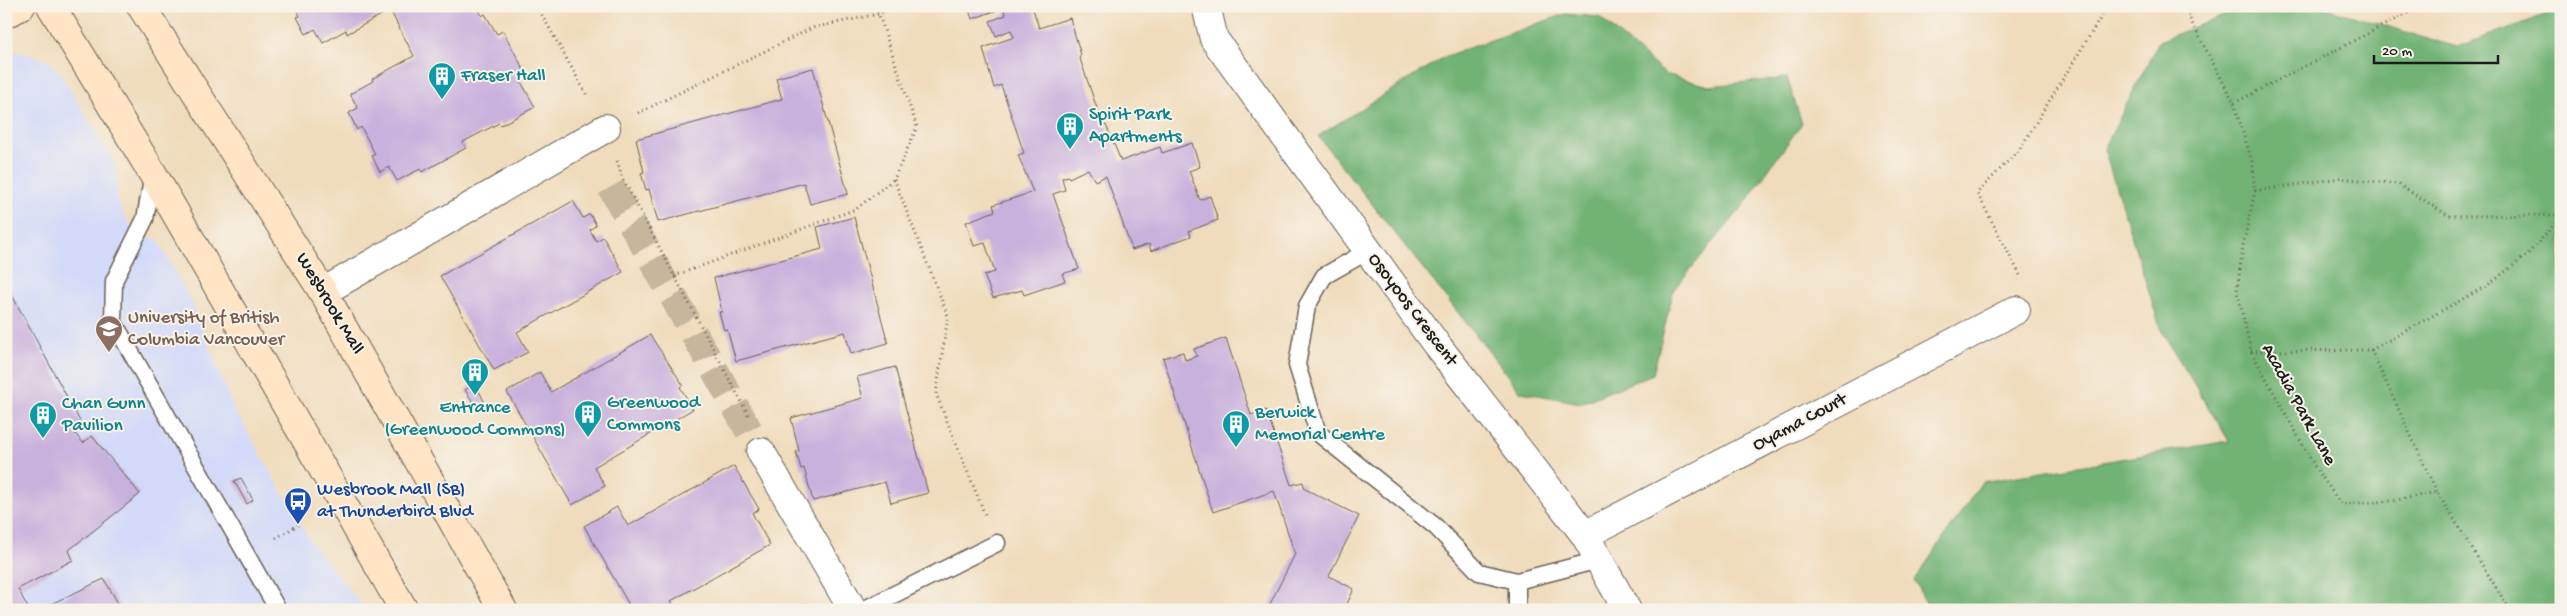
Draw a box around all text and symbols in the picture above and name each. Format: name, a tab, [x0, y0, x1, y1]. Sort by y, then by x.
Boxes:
scale bar	[2374, 32, 2498, 64]
text: 20 m	[2382, 43, 2412, 61]
building icon: Fraser Hall	[427, 61, 457, 100]
place label: Fraser Hall	[460, 65, 546, 88]
place label: Spirit Park Apartments	[1089, 104, 1183, 149]
building icon: Spirit Park Apartments	[1055, 111, 1085, 150]
street label: Wesbrook Mall	[290, 249, 368, 359]
street label: Osoyoos Crescent	[1362, 249, 1463, 373]
place label: University of British Columbia Vancouver	[128, 307, 287, 352]
school or university icon: University of British Columbia Vancouver	[94, 314, 124, 353]
street label: Acadia Park Lane	[2255, 340, 2341, 470]
building icon: Entrance (Greenwood Commons)	[460, 357, 490, 396]
street label: Oyama Court	[1749, 388, 1853, 457]
place label: Greenwood Commons	[607, 392, 702, 437]
place label: Chan Gunn Pavilion	[61, 393, 146, 438]
place label: Entrance (Greenwood Commons)	[384, 397, 566, 442]
building icon: Greenwood Commons	[573, 399, 603, 438]
building icon: Chan Gunn Pavilion	[28, 400, 58, 439]
place label: Berwick Memorial Centre	[1254, 402, 1385, 447]
building icon: Berwick Memorial Centre	[1221, 409, 1251, 448]
place label: Wesbrook Mall (SB) at Thunderbird Blvd	[317, 479, 475, 524]
bus stop icon: Wesbrook Mall (SB) at Thunderbird Blvd	[283, 486, 313, 525]

